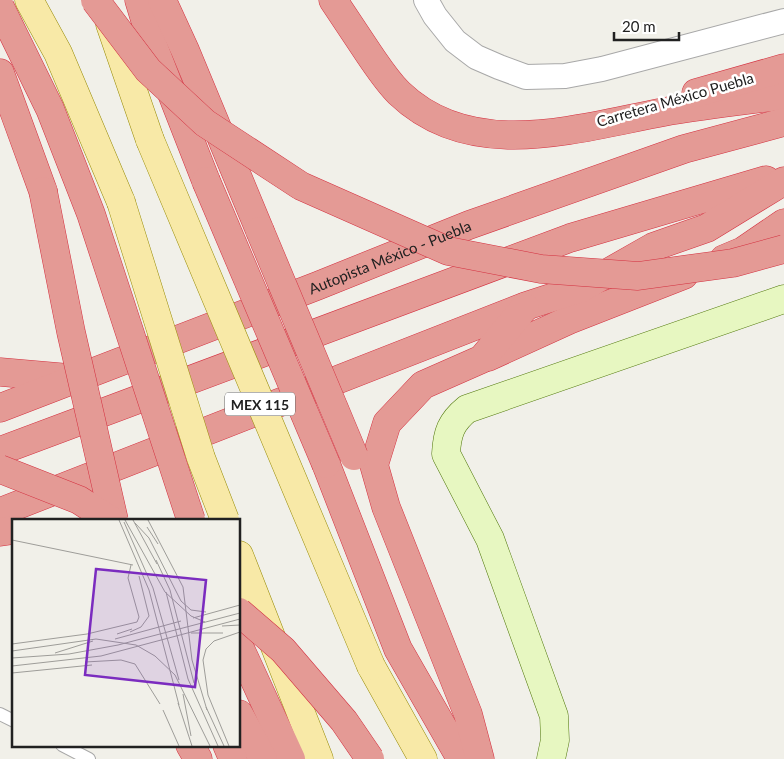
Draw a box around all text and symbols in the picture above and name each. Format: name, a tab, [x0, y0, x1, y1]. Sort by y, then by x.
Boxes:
scale bar	[614, 10, 679, 42]
text: 20 m	[622, 17, 656, 35]
street label: Carretera México Puebla	[594, 68, 756, 130]
street label: Autopista México - Puebla	[306, 216, 474, 297]
road number: MEX 115	[225, 392, 295, 416]
inset map	[12, 519, 240, 746]

